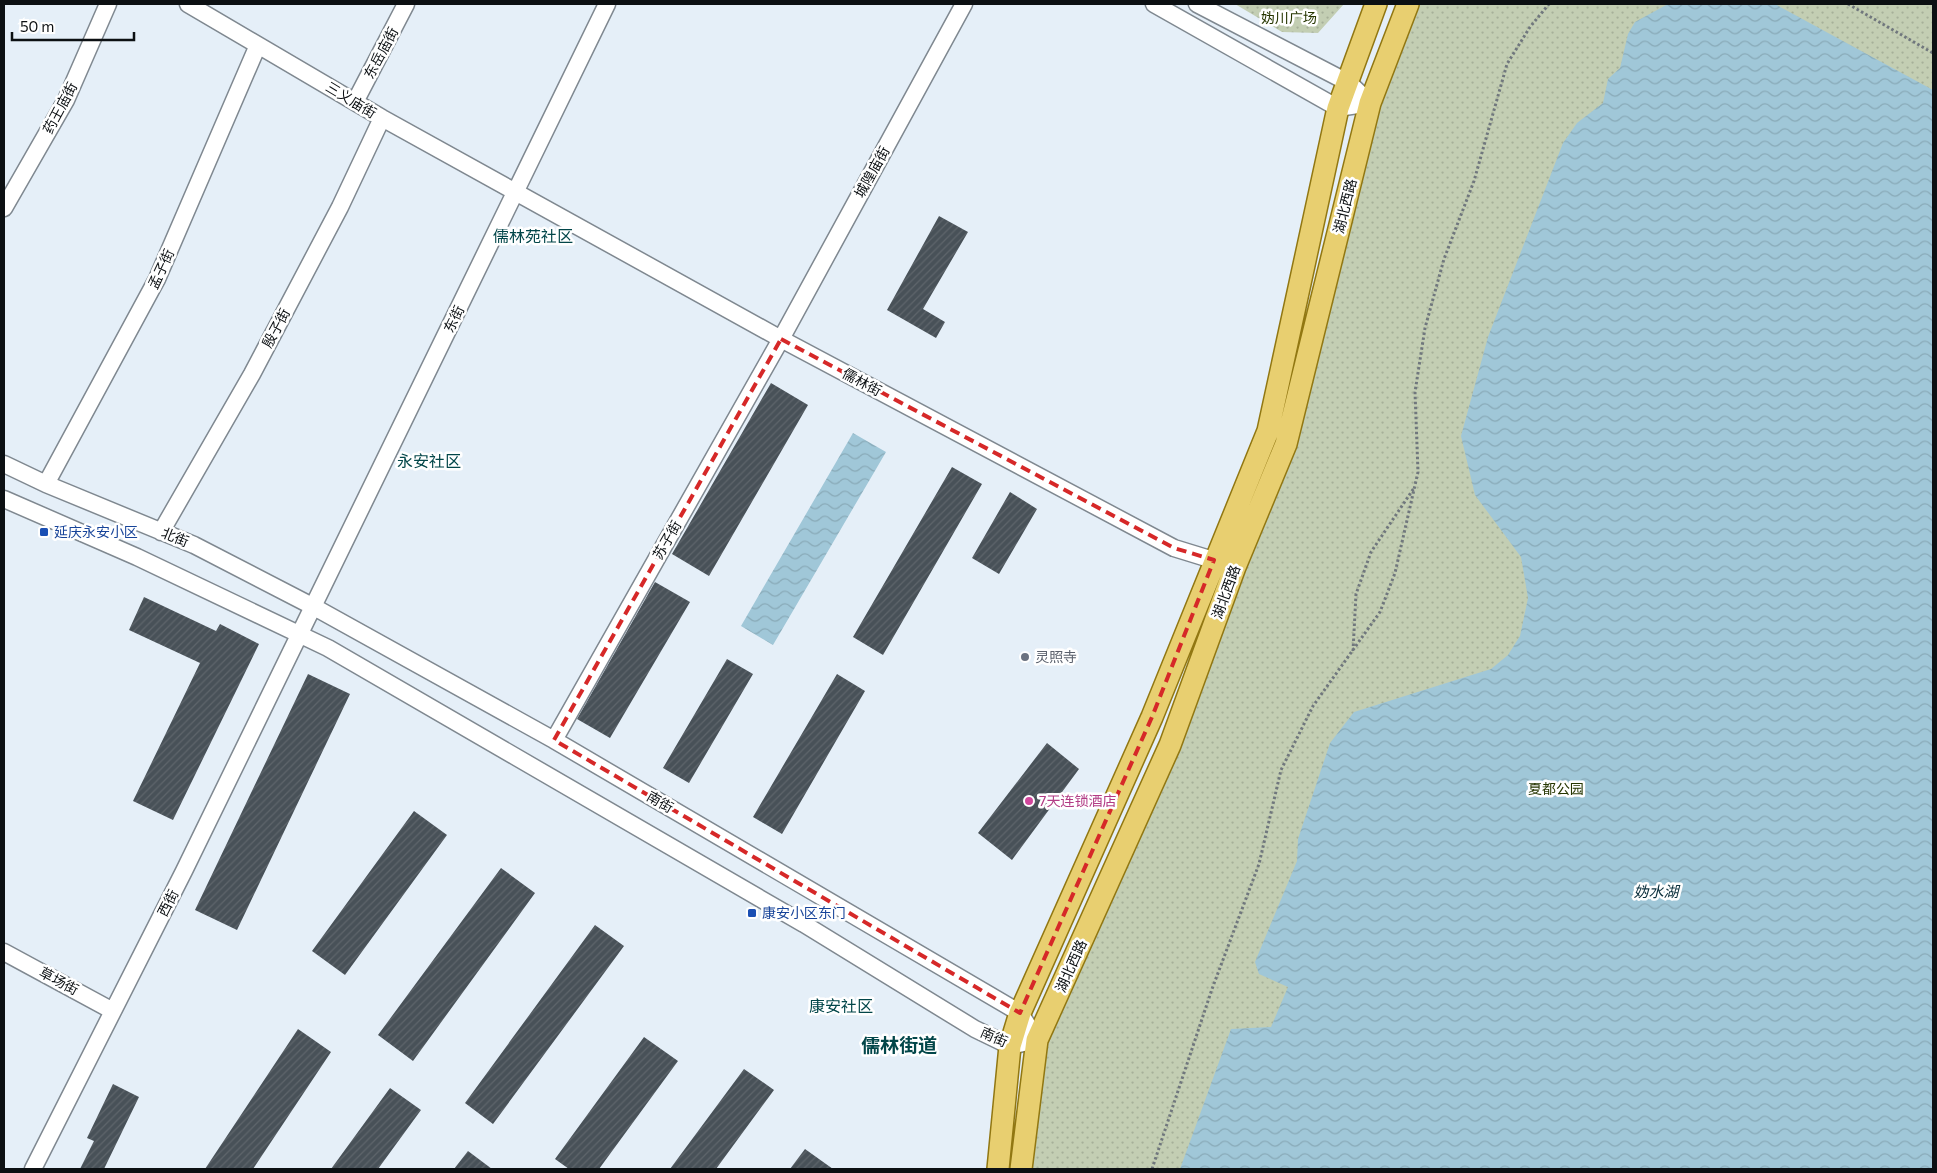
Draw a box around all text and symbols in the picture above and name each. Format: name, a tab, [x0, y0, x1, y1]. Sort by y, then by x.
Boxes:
park label: 妫川广场	[1261, 9, 1317, 26]
scale bar	[12, 10, 135, 42]
text: 50 m	[20, 17, 54, 35]
street label: 东岳庙街	[360, 24, 401, 81]
street label: 三义庙街	[323, 78, 380, 121]
street label: 药王庙街	[39, 79, 80, 136]
street label: 城隍庙街	[851, 143, 893, 200]
street label: 湖北西路	[1329, 177, 1360, 235]
district label: 儒林苑社区	[493, 226, 573, 245]
street label: 孟子街	[144, 246, 177, 291]
street label: 东街	[440, 302, 467, 335]
street label: 殷子街	[258, 305, 293, 350]
street label: 儒林街	[840, 364, 885, 399]
district label: 永安社区	[397, 451, 461, 470]
street label: 苏子街	[649, 517, 684, 562]
place label: 延庆永安小区	[54, 523, 138, 540]
street label: 北街	[159, 523, 191, 550]
marker: 延庆永安小区	[38, 526, 50, 538]
street label: 湖北西路	[1208, 563, 1243, 621]
place label: 灵照寺	[1035, 648, 1077, 665]
marker: 灵照寺	[1019, 651, 1031, 663]
park label: 夏都公园	[1528, 780, 1584, 797]
street label: 南街	[644, 787, 677, 816]
place label: 7天连锁酒店	[1039, 792, 1116, 809]
marker: 7天连锁酒店	[1023, 795, 1035, 807]
water label: 妫水湖	[1633, 882, 1680, 900]
street label: 西街	[154, 886, 181, 919]
place label: 康安小区东门	[762, 904, 846, 921]
marker: 康安小区东门	[746, 907, 758, 919]
street label: 湖北西路	[1051, 937, 1090, 995]
street label: 草场街	[37, 963, 82, 998]
district label: 康安社区	[809, 996, 873, 1015]
street label: 南街	[978, 1023, 1010, 1050]
district label: 儒林街道	[861, 1033, 937, 1056]

